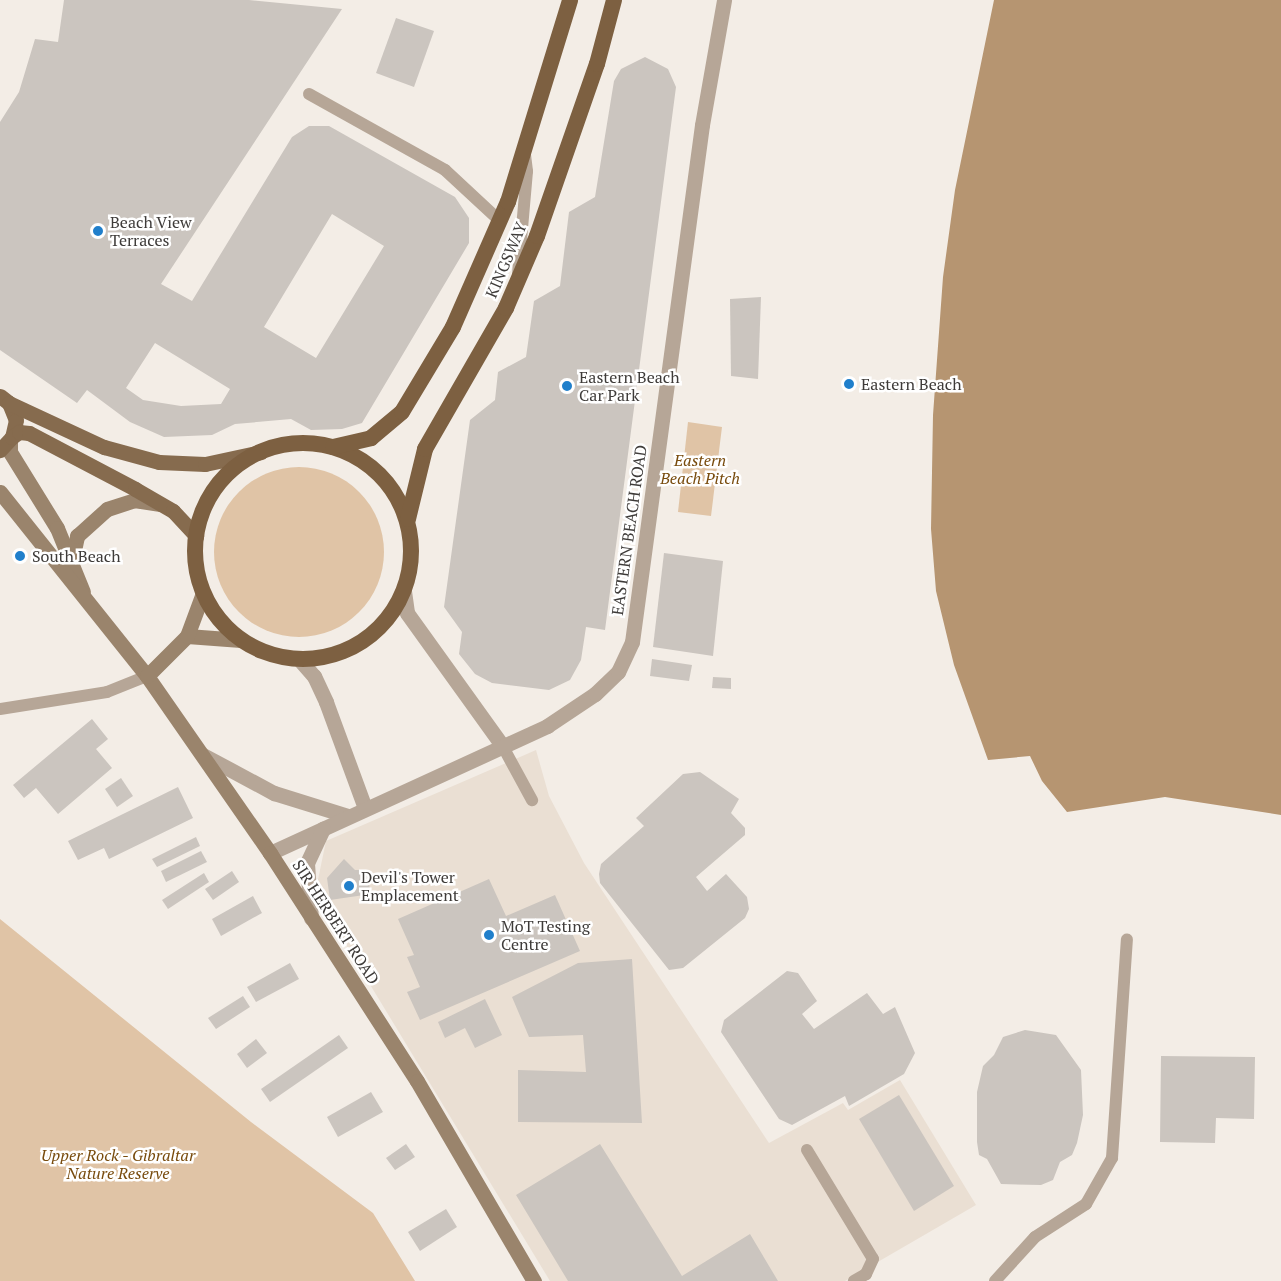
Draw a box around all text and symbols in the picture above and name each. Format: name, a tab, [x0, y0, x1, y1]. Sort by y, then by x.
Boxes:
place label: Beach View Terraces	[110, 212, 192, 250]
street label: KINGSWAY	[481, 219, 531, 301]
marker: Beach View Terraces	[91, 224, 105, 238]
place label: Eastern Beach Car Park	[579, 367, 680, 405]
place label: Eastern Beach	[861, 374, 962, 394]
marker: Eastern Beach	[842, 377, 856, 391]
marker: Eastern Beach Car Park	[560, 379, 574, 393]
street label: EASTERN BEACH ROAD	[608, 444, 650, 616]
park label: Eastern Beach Pitch	[660, 450, 740, 488]
place label: South Beach	[32, 546, 121, 566]
marker: South Beach	[13, 549, 27, 563]
street label: SIR HERBERT ROAD	[289, 856, 383, 988]
place label: Devil's Tower Emplacement	[361, 867, 459, 905]
marker: Devil's Tower Emplacement	[342, 879, 356, 893]
place label: MoT Testing Centre	[501, 916, 590, 954]
marker: MoT Testing Centre	[482, 928, 496, 942]
park label: Upper Rock - Gibraltar Nature Reserve	[40, 1145, 196, 1183]

